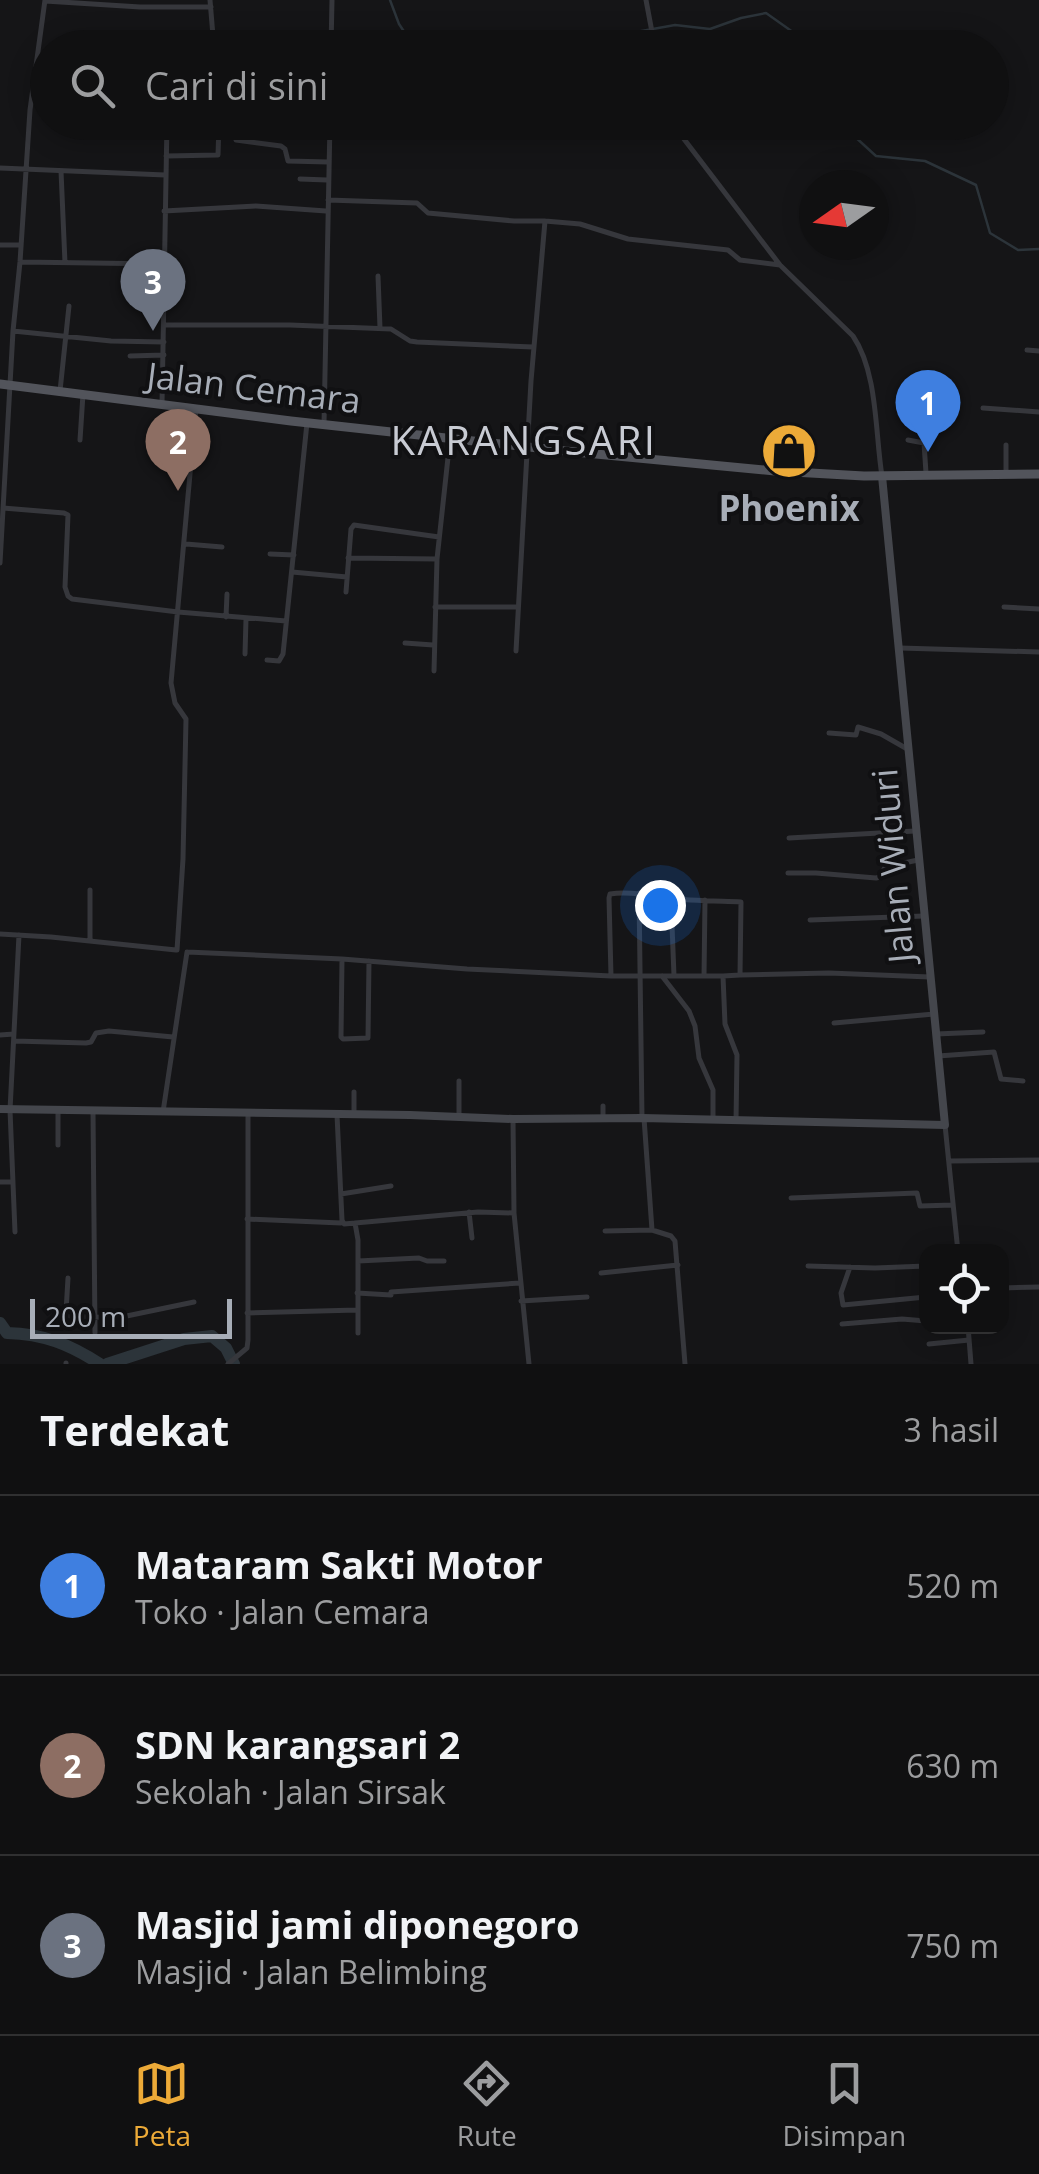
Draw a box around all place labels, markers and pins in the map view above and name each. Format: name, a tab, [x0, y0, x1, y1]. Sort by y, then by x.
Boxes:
pin: 3	[120, 248, 186, 331]
pin: 1	[896, 370, 960, 452]
pin: 2	[146, 408, 210, 491]
shop icon: Phoenix	[759, 421, 819, 481]
place label: Phoenix	[718, 484, 860, 531]

